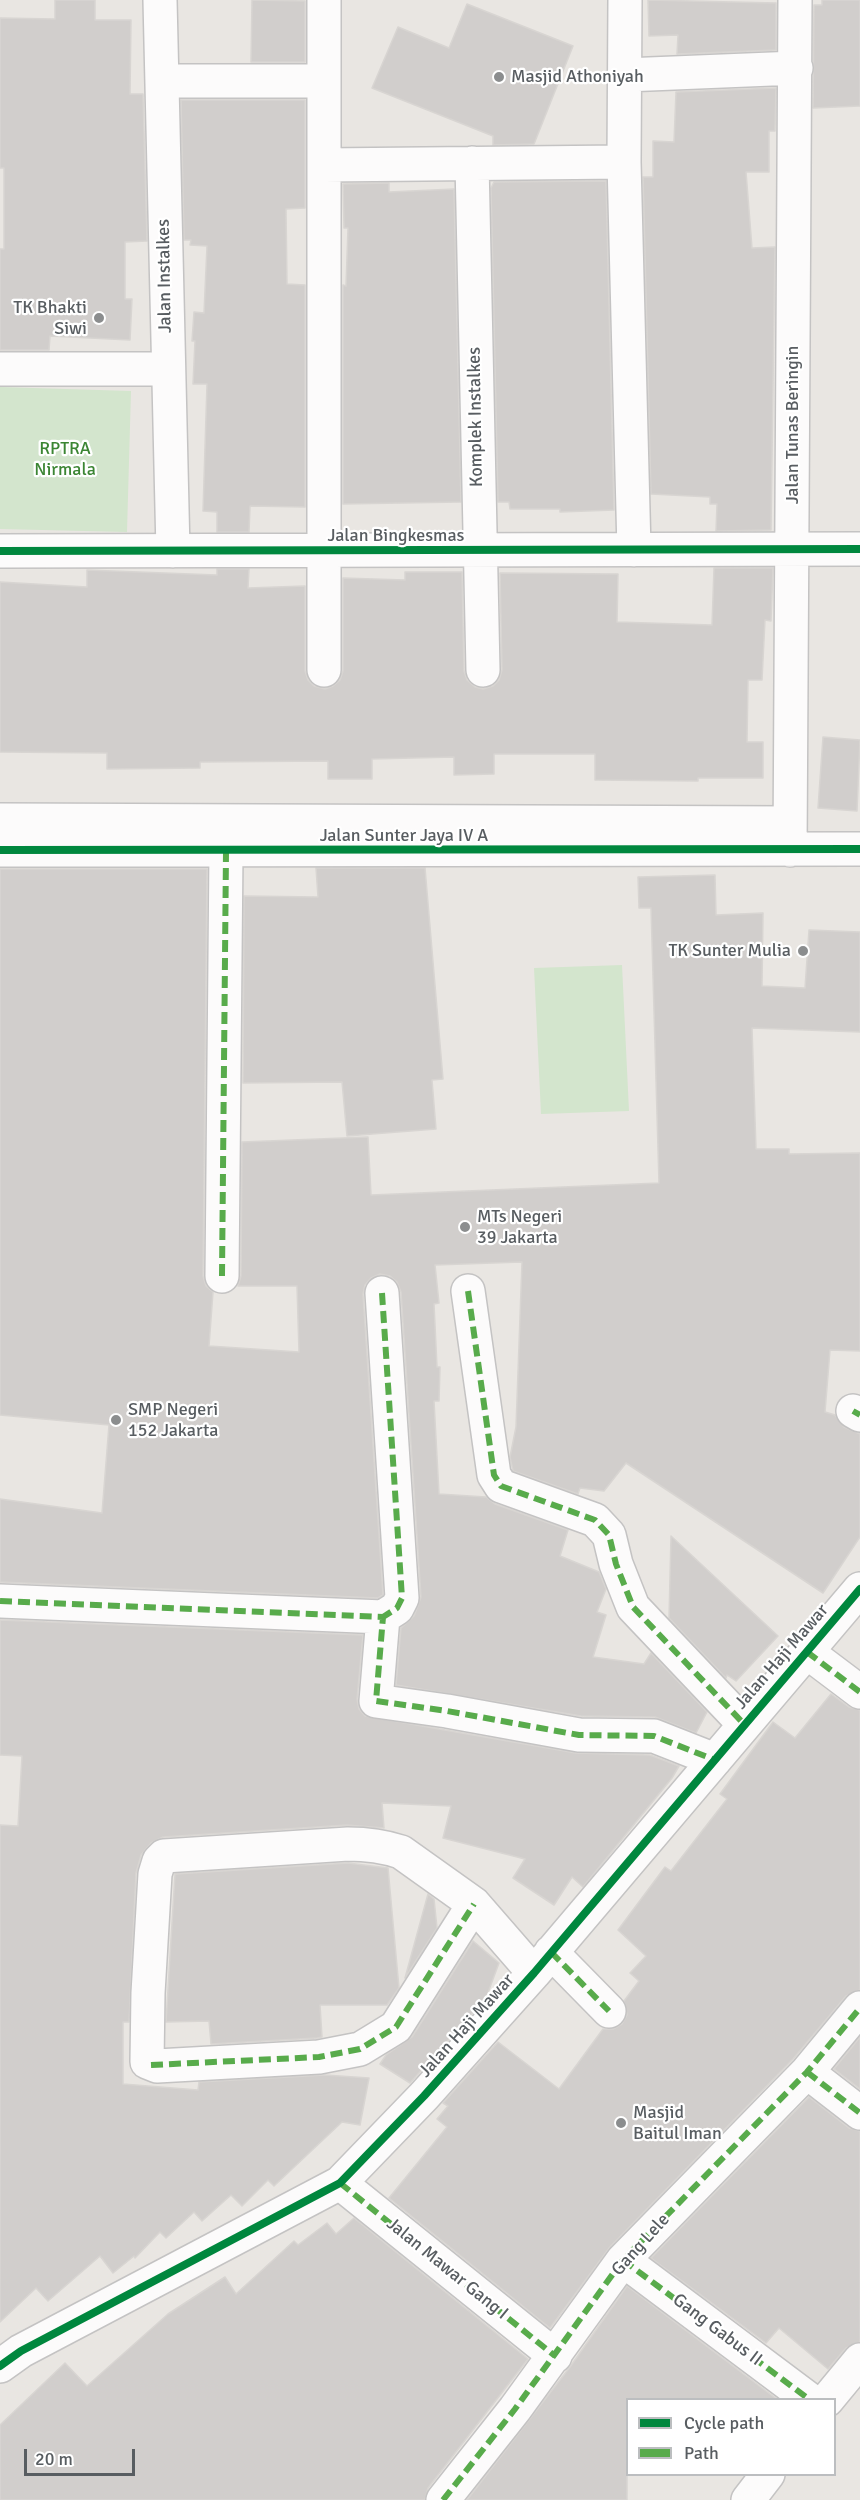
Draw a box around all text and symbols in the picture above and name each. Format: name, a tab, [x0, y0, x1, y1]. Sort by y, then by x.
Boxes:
place label: Masjid Athoniyah	[511, 66, 644, 88]
marker: Masjid Athoniyah	[492, 70, 506, 84]
street label: Jalan Instalkes	[153, 219, 177, 333]
place label: TK Bhakti Siwi	[13, 297, 87, 340]
marker: TK Bhakti Siwi	[92, 311, 106, 325]
street label: Jalan Tunas Beringin	[782, 346, 804, 504]
street label: Komplek Instalkes	[464, 347, 488, 487]
park label: RPTRA Nirmala	[34, 438, 96, 480]
street label: Jalan Bingkesmas	[328, 525, 464, 547]
street label: Jalan Sunter Jaya IV A	[320, 825, 488, 847]
place label: TK Sunter Mulia	[668, 940, 791, 962]
marker: TK Sunter Mulia	[796, 944, 810, 958]
place label: MTs Negeri 39 Jakarta	[477, 1206, 562, 1248]
marker: MTs Negeri 39 Jakarta	[458, 1220, 472, 1234]
place label: SMP Negeri 152 Jakarta	[128, 1399, 218, 1442]
marker: SMP Negeri 152 Jakarta	[109, 1413, 123, 1427]
street label: Jalan Haji Mawar	[731, 1600, 833, 1714]
street label: Jalan Haji Mawar	[415, 1970, 519, 2082]
place label: Masjid Baitul Iman	[633, 2102, 722, 2144]
marker: Masjid Baitul Iman	[614, 2116, 628, 2130]
street label: Gang Lele	[608, 2210, 674, 2280]
street label: Jalan Mawar Gang I	[382, 2213, 512, 2325]
street label: Gang Gabus II	[668, 2289, 766, 2371]
legend	[626, 2398, 836, 2476]
text: Cycle path	[684, 2412, 764, 2434]
scale bar	[27, 2437, 138, 2475]
text: Path	[684, 2442, 719, 2464]
text: 20 m	[35, 2448, 73, 2470]

